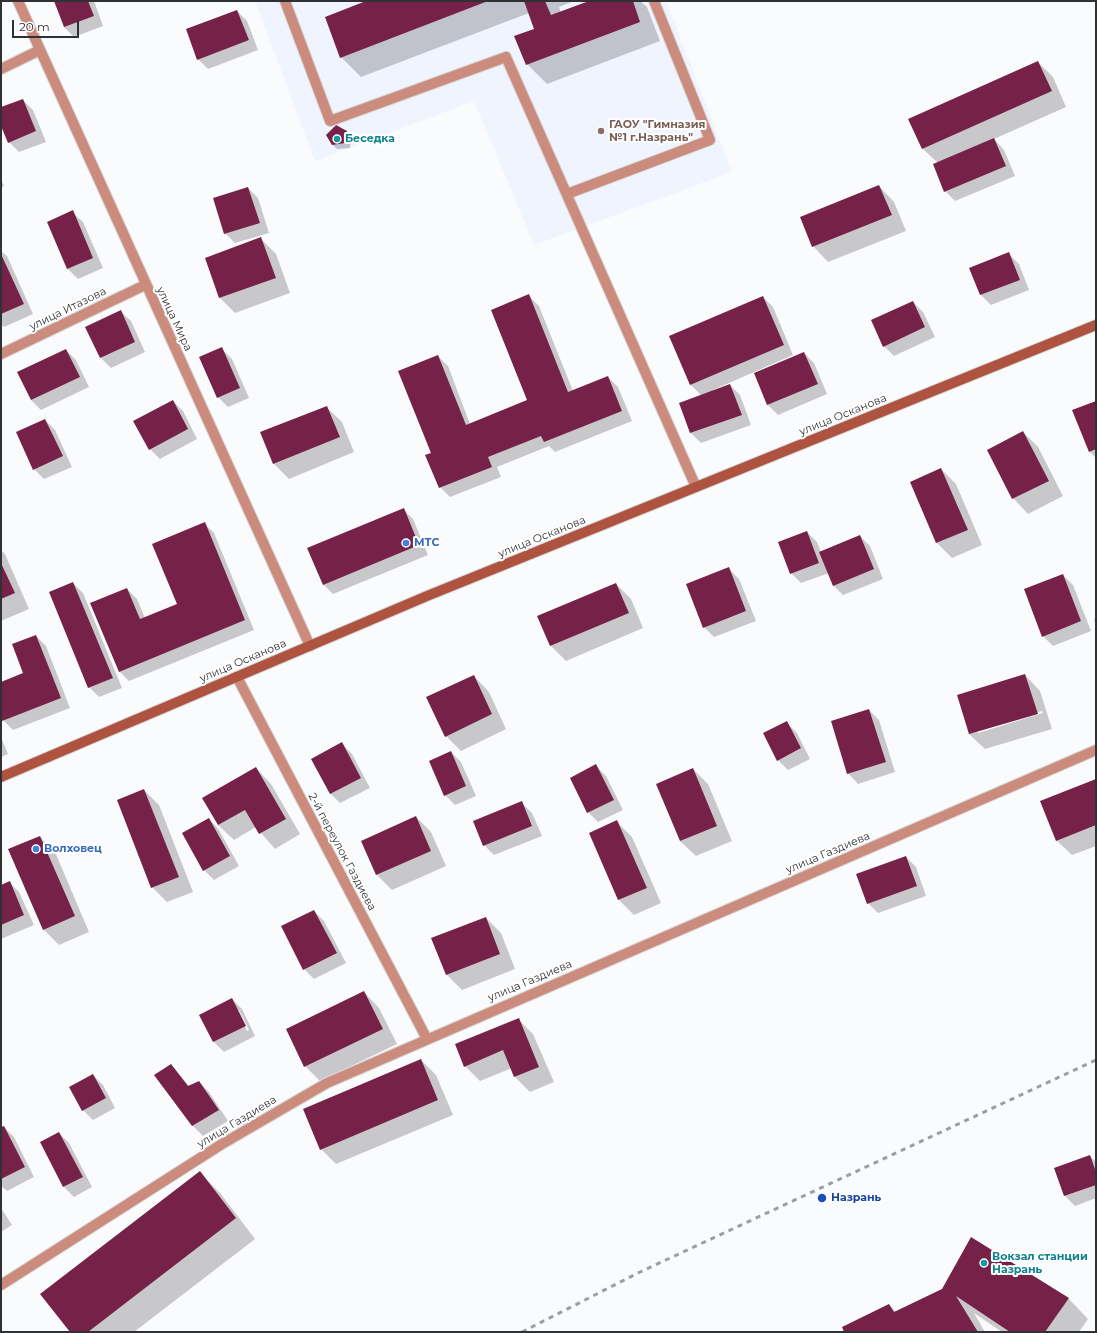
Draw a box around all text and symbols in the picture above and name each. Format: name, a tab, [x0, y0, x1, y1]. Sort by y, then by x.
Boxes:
scale bar	[14, 12, 81, 38]
text: 20 m	[19, 19, 50, 34]
place label: ГАОУ "Гимназия №1 г.Назрань"	[609, 118, 705, 144]
marker: ГАОУ "Гимназия №1 г.Назрань"	[596, 126, 606, 136]
place label: Беседка	[345, 132, 395, 146]
marker: Беседка	[332, 134, 342, 144]
street label: улица Итазова	[27, 285, 109, 333]
street label: улица Мира	[153, 285, 195, 353]
street label: улица Осканова	[797, 391, 889, 439]
street label: улица Осканова	[496, 513, 588, 561]
place label: МТС	[414, 536, 439, 550]
marker: МТС	[401, 538, 411, 548]
street label: улица Осканова	[198, 637, 288, 685]
street label: 2-й переулок Газдиева	[305, 791, 379, 913]
street label: улица Газдиева	[784, 829, 872, 877]
place label: Волховец	[44, 842, 102, 856]
marker: Волховец	[31, 844, 41, 854]
street label: улица Газдиева	[486, 957, 574, 1005]
street label: улица Газдиева	[195, 1093, 279, 1151]
place label: Назрань	[831, 1191, 881, 1205]
marker: Назрань	[816, 1192, 828, 1204]
place label: Вокзал станции Назрань	[992, 1250, 1088, 1276]
marker: Вокзал станции Назрань	[979, 1258, 989, 1268]

